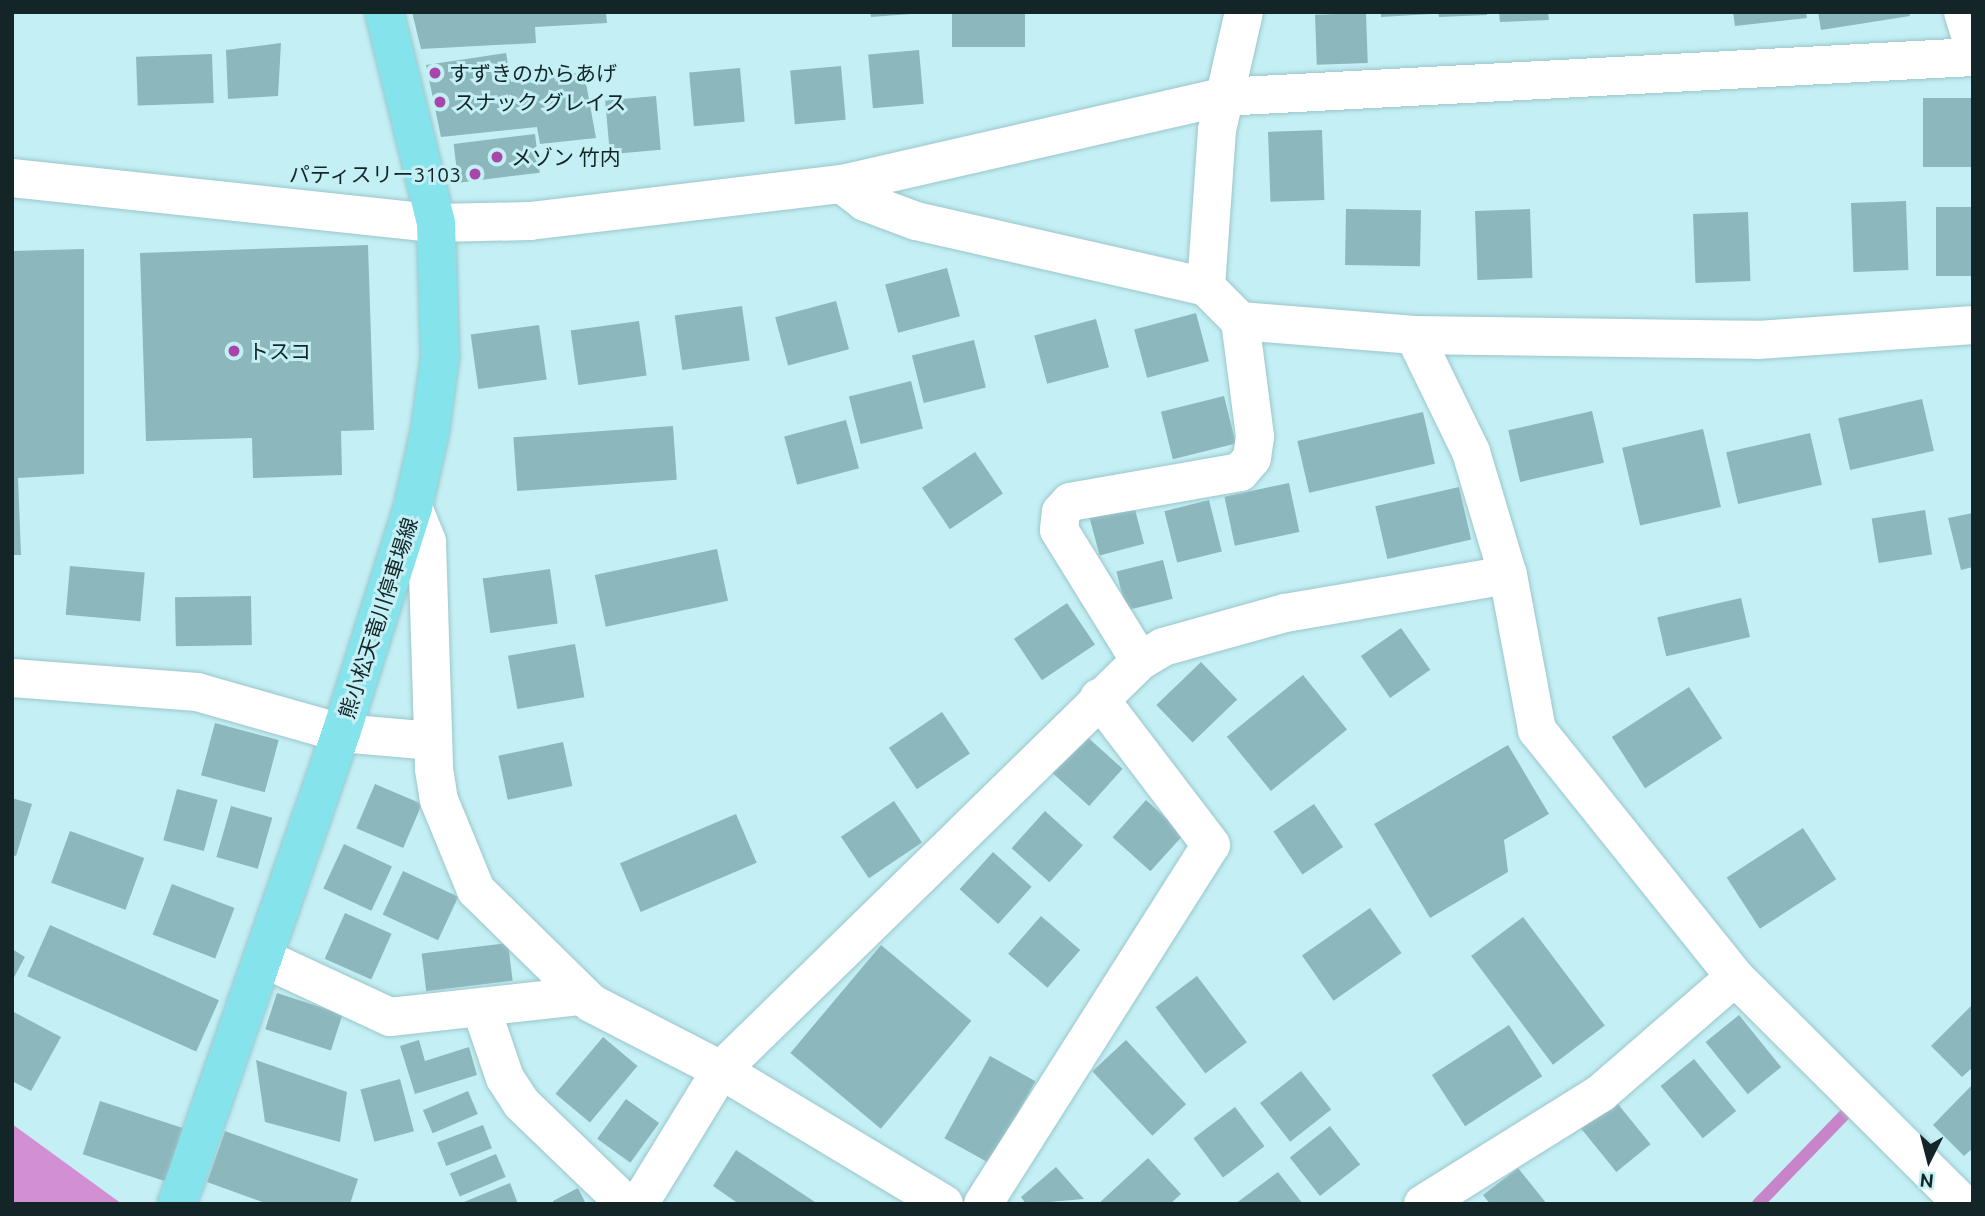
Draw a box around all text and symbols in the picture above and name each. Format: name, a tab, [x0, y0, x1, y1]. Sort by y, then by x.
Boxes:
place label: すずきのからあげ	[449, 60, 617, 86]
marker: すずきのからあげ	[427, 65, 443, 81]
place label: スナック グレイス	[454, 89, 627, 115]
marker: スナック グレイス	[432, 94, 448, 110]
place label: メゾン 竹内	[511, 144, 621, 170]
marker: メゾン 竹内	[489, 149, 505, 165]
place label: パティスリー3103	[288, 161, 461, 187]
marker: パティスリー3103	[467, 166, 483, 182]
place label: トスコ	[248, 338, 311, 364]
marker: トスコ	[226, 343, 242, 359]
street label: 熊小松天竜川停車場線	[334, 514, 422, 722]
north arrow	[1894, 1125, 1964, 1195]
text: N	[1919, 1169, 1935, 1193]

